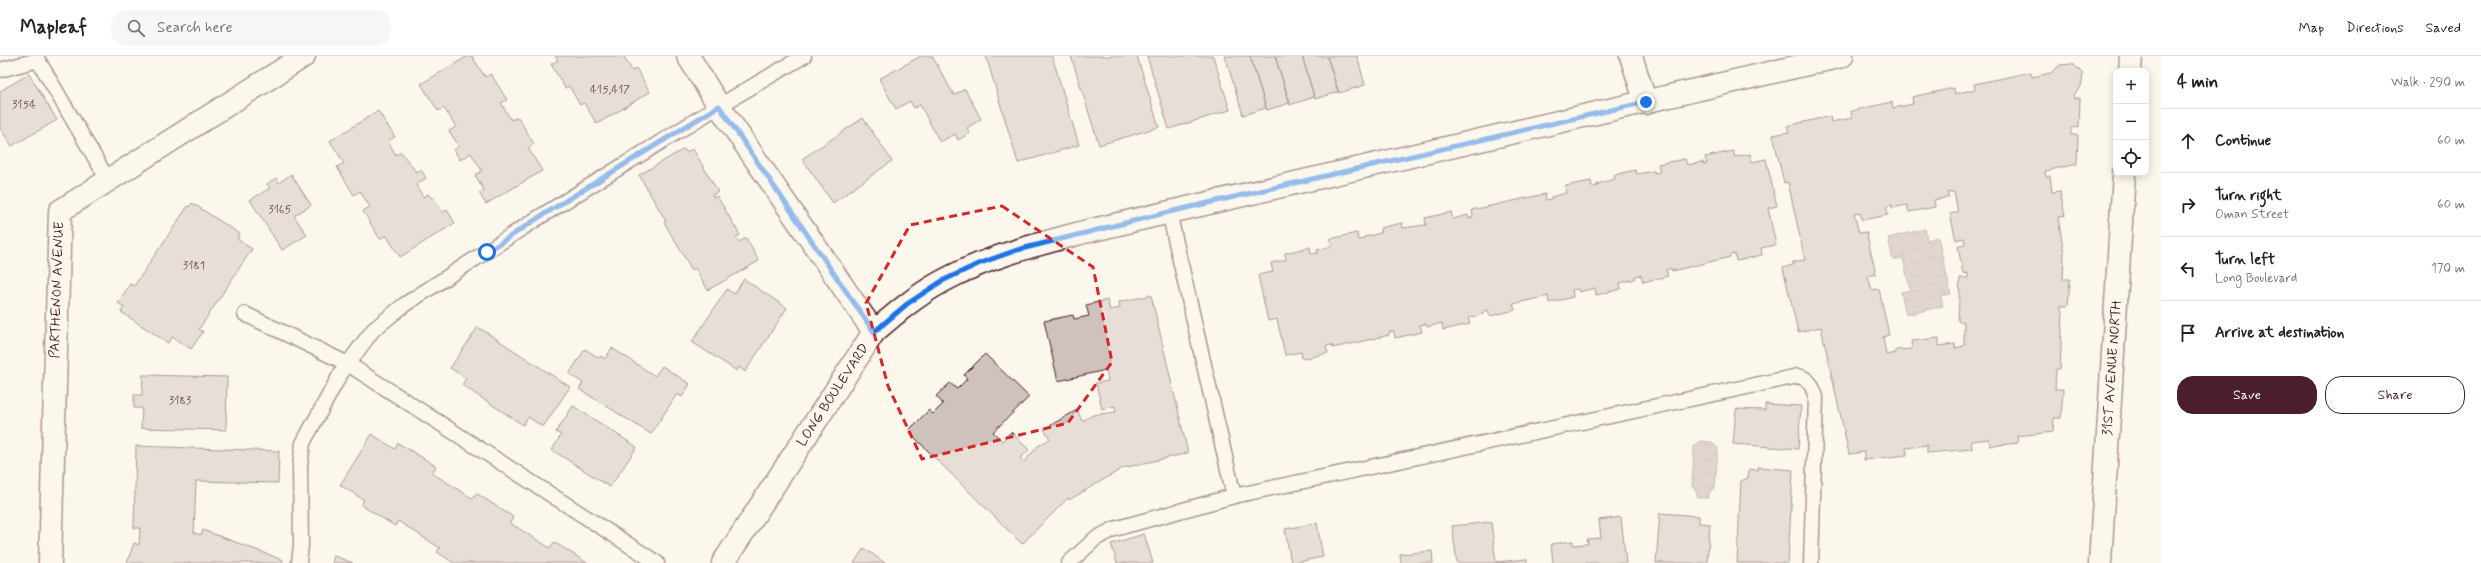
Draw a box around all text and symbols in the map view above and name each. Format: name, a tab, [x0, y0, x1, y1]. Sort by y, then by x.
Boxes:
search box	[111, 10, 391, 46]
text: Mapleaf	[20, 15, 87, 40]
icon: search	[125, 17, 147, 39]
text: Search here	[157, 18, 233, 38]
text: Map	[2298, 19, 2324, 37]
text: Directions	[2346, 19, 2404, 37]
text: Saved	[2426, 19, 2461, 37]
map controls	[2113, 68, 2149, 176]
button: +	[2113, 68, 2149, 104]
text: 4 min	[2177, 71, 2218, 93]
text: Walk · 290 m	[2391, 74, 2465, 91]
house number: 415,417	[590, 82, 630, 98]
route end	[1637, 93, 1655, 111]
house number: 3154	[12, 97, 36, 113]
button: −	[2113, 104, 2149, 140]
icon: ahead	[2177, 130, 2199, 152]
text: Continue	[2215, 131, 2271, 151]
text: 60 m	[2437, 132, 2465, 149]
button: locate	[2113, 140, 2149, 176]
text: Turn right	[2215, 186, 2282, 206]
icon: right	[2177, 194, 2199, 216]
text: 60 m	[2437, 196, 2465, 213]
house number: 3165	[268, 202, 292, 218]
text: Oman Street	[2215, 206, 2289, 223]
street label: PARTHENON AVENUE	[46, 221, 68, 359]
route start	[478, 243, 496, 261]
text: Turn left	[2215, 250, 2275, 270]
house number: 3181	[183, 258, 205, 274]
icon: left	[2177, 258, 2199, 280]
text: 170 m	[2431, 260, 2465, 277]
text: Long Boulevard	[2215, 270, 2297, 287]
street label: 31ST AVENUE NORTH	[2098, 300, 2126, 436]
icon: arrive	[2177, 322, 2199, 344]
text: Arrive at destination	[2215, 323, 2344, 343]
street label: LONG BOULEVARD	[793, 340, 873, 450]
button: Save	[2177, 376, 2317, 414]
button: Share	[2325, 376, 2465, 414]
house number: 3183	[169, 393, 192, 409]

